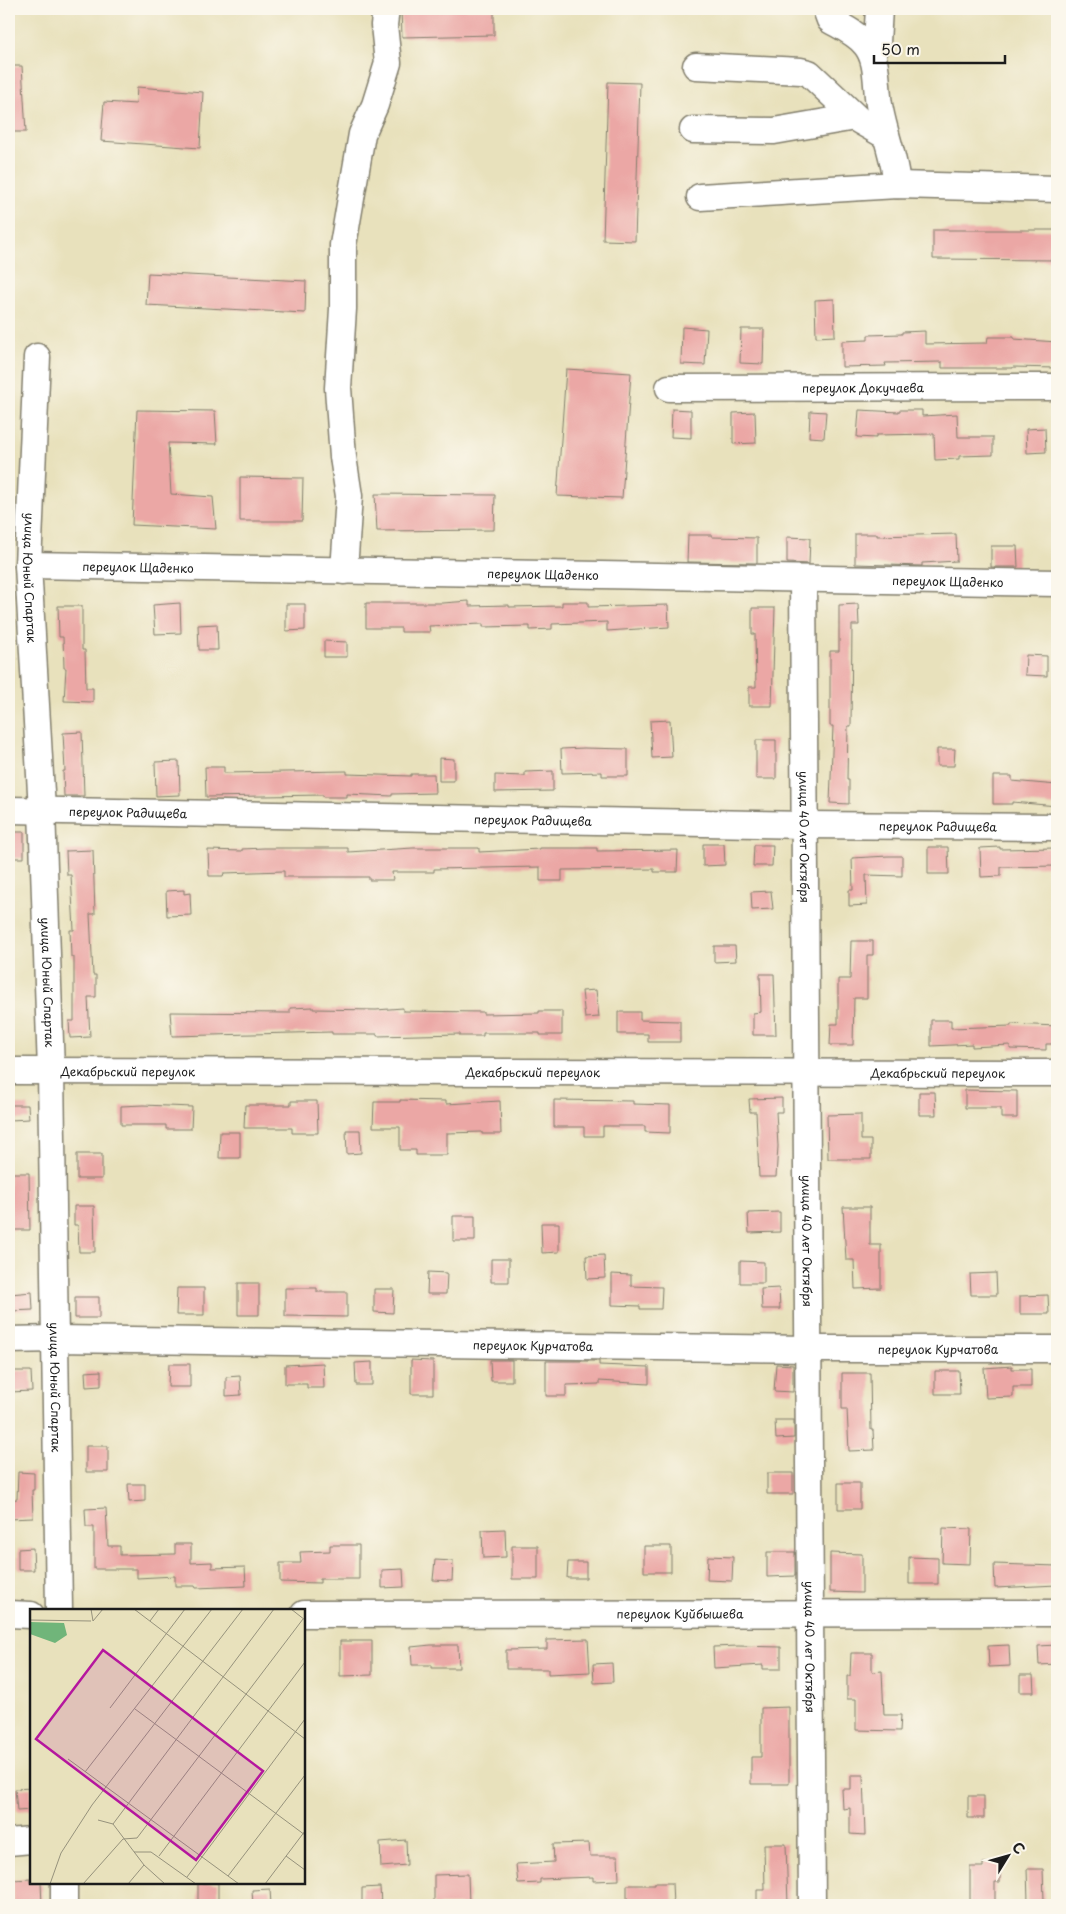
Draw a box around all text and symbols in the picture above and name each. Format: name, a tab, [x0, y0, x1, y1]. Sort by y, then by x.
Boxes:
scale bar	[874, 32, 1005, 64]
text: 50 m	[881, 37, 920, 60]
street label: переулок Докучаева	[802, 378, 924, 397]
street label: улица Юный Спартак	[19, 512, 41, 644]
street label: переулок Щаденко	[82, 557, 194, 577]
street label: переулок Щаденко	[487, 564, 599, 584]
street label: переулок Щаденко	[892, 571, 1004, 591]
street label: улица 40 лет Октября	[795, 771, 814, 903]
street label: переулок Радищева	[69, 802, 188, 822]
street label: переулок Радищева	[474, 810, 593, 830]
street label: переулок Радищева	[879, 817, 997, 836]
street label: улица Юный Спартак	[37, 917, 59, 1049]
street label: Декабрьский переулок	[60, 1062, 196, 1080]
street label: Декабрьский переулок	[465, 1063, 601, 1081]
street label: Декабрьский переулок	[870, 1064, 1006, 1082]
street label: улица 40 лет Октября	[798, 1175, 817, 1307]
street label: улица Юный Спартак	[46, 1322, 66, 1453]
street label: переулок Курчатова	[473, 1336, 594, 1355]
street label: переулок Курчатова	[878, 1340, 999, 1358]
street label: улица 40 лет Октября	[801, 1581, 820, 1713]
street label: переулок Куйбышева	[617, 1604, 744, 1623]
inset map	[30, 1609, 305, 1884]
north arrow	[984, 1832, 1034, 1882]
text: С	[1007, 1837, 1030, 1858]

